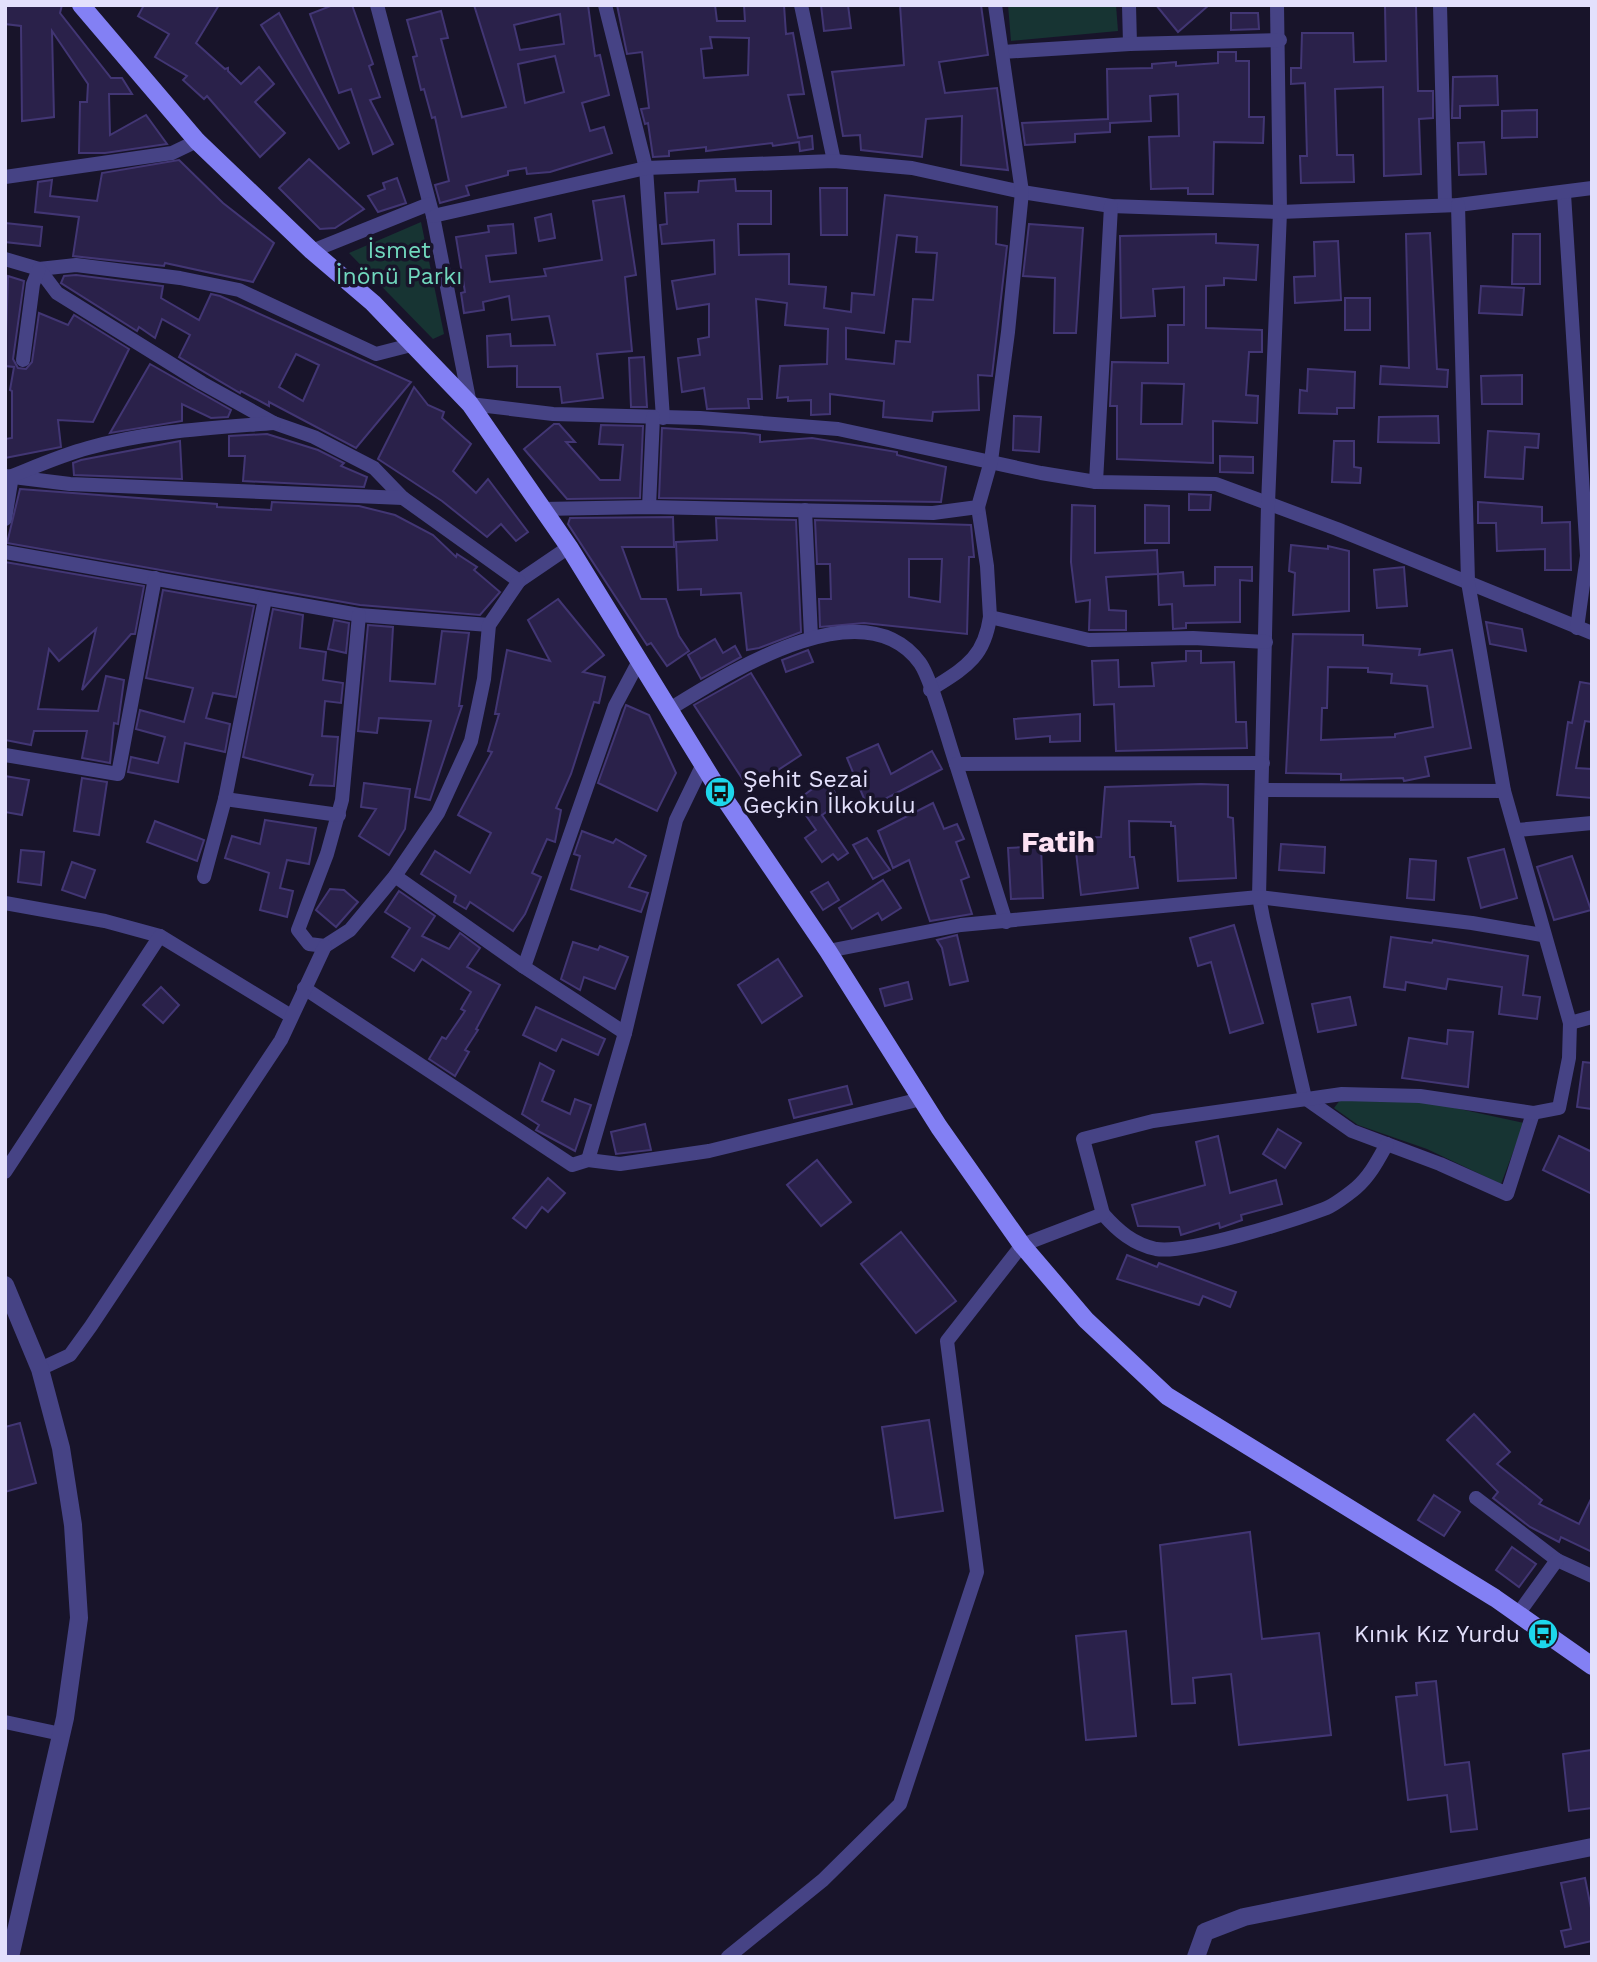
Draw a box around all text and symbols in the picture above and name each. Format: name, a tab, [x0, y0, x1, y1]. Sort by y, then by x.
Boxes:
park label: İsmet İnönü Parkı	[336, 237, 462, 290]
place label: Şehit Sezai Geçkin İlkokulu	[743, 766, 916, 819]
bus stop icon: Şehit Sezai Geçkin İlkokulu	[703, 775, 737, 809]
district label: Fatih	[1021, 824, 1095, 859]
bus stop icon: Kınık Kız Yurdu	[1526, 1617, 1560, 1651]
place label: Kınık Kız Yurdu	[1354, 1621, 1520, 1648]

